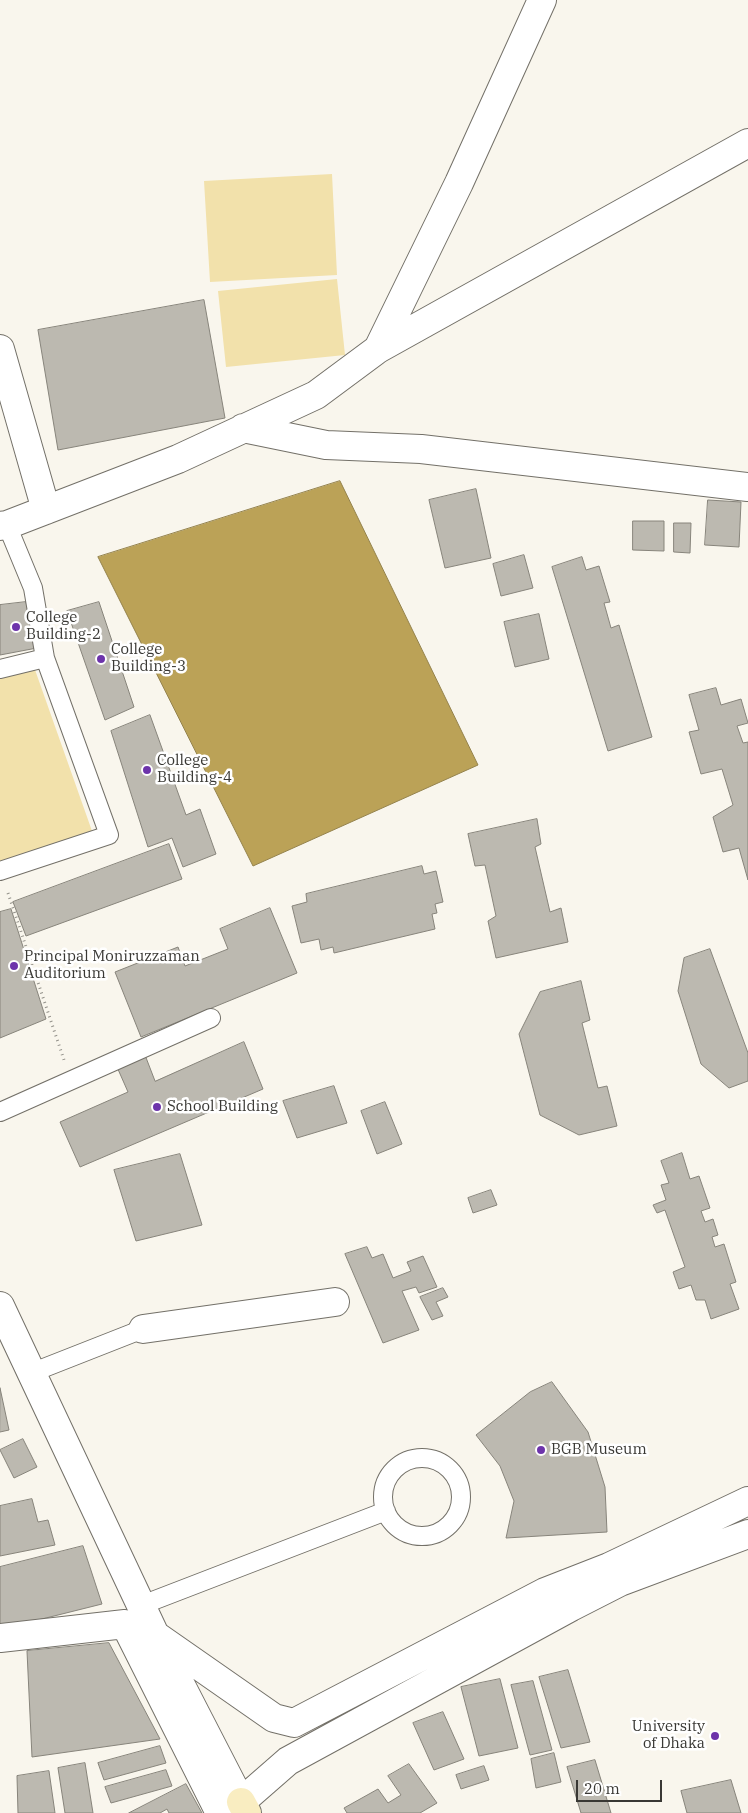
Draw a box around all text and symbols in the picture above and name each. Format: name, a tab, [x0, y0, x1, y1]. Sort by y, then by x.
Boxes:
place label: College Building-2	[26, 609, 101, 644]
marker: College Building-2	[10, 621, 22, 633]
place label: College Building-3	[111, 641, 186, 676]
marker: College Building-3	[95, 653, 107, 665]
place label: College Building-4	[157, 752, 232, 787]
marker: College Building-4	[141, 764, 153, 776]
place label: Principal Moniruzzaman Auditorium	[24, 948, 200, 983]
marker: Principal Moniruzzaman Auditorium	[8, 960, 20, 972]
place label: School Building	[167, 1098, 278, 1116]
marker: School Building	[151, 1101, 163, 1113]
place label: BGB Museum	[551, 1441, 647, 1459]
marker: BGB Museum	[535, 1444, 547, 1456]
place label: University of Dhaka	[632, 1718, 705, 1753]
marker: University of Dhaka	[709, 1730, 721, 1742]
scale bar	[578, 1770, 664, 1802]
text: 20 m	[584, 1779, 620, 1798]

